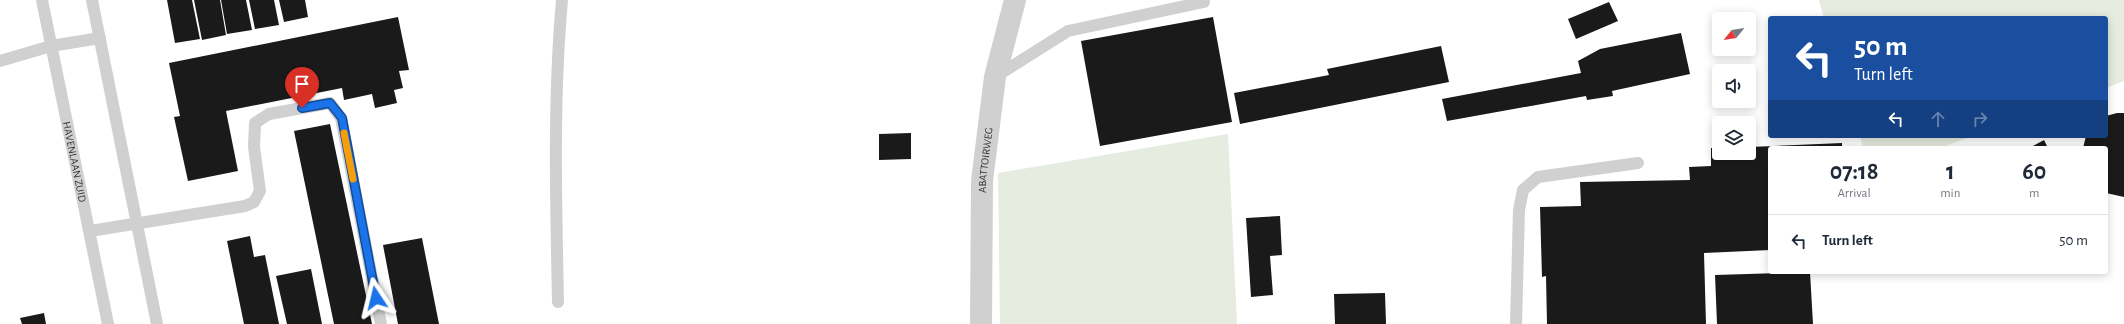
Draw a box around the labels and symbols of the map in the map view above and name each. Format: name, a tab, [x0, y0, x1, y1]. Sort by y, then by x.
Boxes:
north arrow	[1712, 12, 1756, 56]
pin	[285, 67, 319, 108]
street label: HAVENLAAN ZUID	[61, 120, 89, 203]
street label: ABATTOIRWEG	[976, 127, 994, 193]
position arrow	[355, 277, 397, 319]

